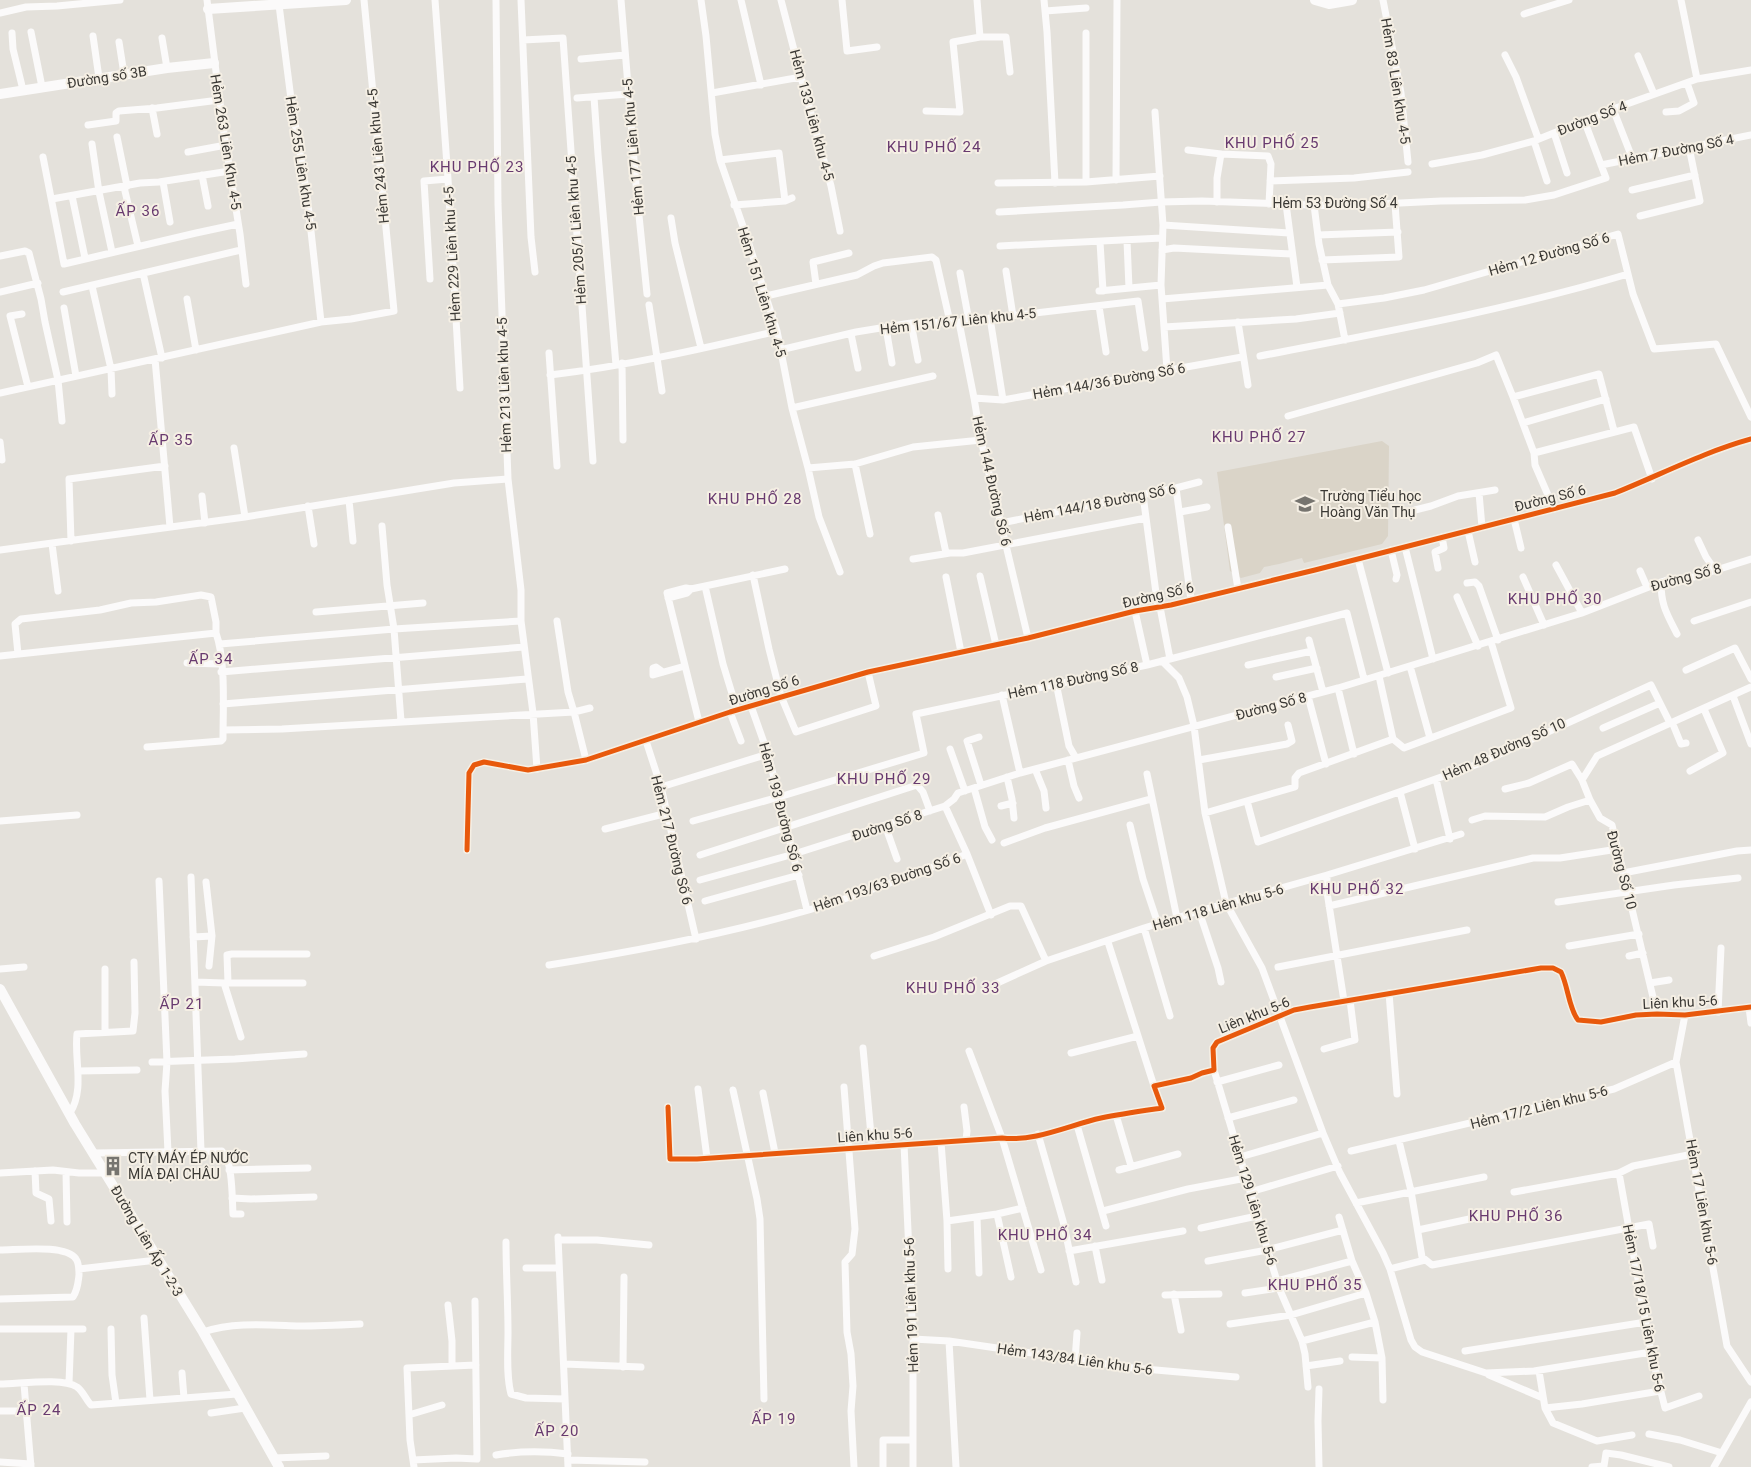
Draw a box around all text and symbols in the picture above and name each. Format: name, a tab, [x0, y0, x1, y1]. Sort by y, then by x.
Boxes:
street label: Hẻm 83 Liên khu 4-5	[1378, 17, 1414, 145]
street label: Hẻm 133 Liên khu 4-5	[787, 48, 837, 183]
street label: Đường số 3B	[66, 63, 148, 91]
street label: Hẻm 263 Liên Khu 4-5	[207, 73, 245, 211]
street label: Hẻm 177 Liên Khu 4-5	[619, 78, 647, 216]
street label: Hẻm 243 Liên khu 4-5	[364, 88, 392, 224]
street label: Hẻm 255 Liên khu 4-5	[283, 95, 320, 231]
street label: Đường Số 4	[1555, 97, 1629, 139]
street label: Hẻm 7 Đường Số 4	[1617, 131, 1735, 169]
district label: KHU PHỐ 25	[1225, 133, 1319, 152]
district label: KHU PHỐ 24	[887, 137, 981, 156]
street label: Hẻm 205/1 Liên khu 4-5	[563, 155, 589, 305]
district label: KHU PHỐ 23	[430, 157, 524, 176]
street label: Hẻm 229 Liên khu 4-5	[440, 186, 464, 322]
street label: Hẻm 53 Đường Số 4	[1272, 195, 1398, 211]
district label: ẤP 36	[116, 201, 160, 220]
street label: Hẻm 151 Liên khu 4-5	[735, 225, 789, 359]
street label: Hẻm 12 Đường Số 6	[1487, 229, 1611, 279]
street label: Hẻm 151/67 Liên khu 4-5	[879, 305, 1037, 337]
street label: Hẻm 213 Liên khu 4-5	[494, 317, 514, 453]
street label: Hẻm 144/36 Đường Số 6	[1032, 360, 1187, 402]
street label: Hẻm 144 Đường Số 6	[969, 414, 1015, 548]
district label: KHU PHỐ 27	[1212, 427, 1306, 446]
district label: ẤP 35	[149, 430, 193, 449]
street label: Hẻm 144/18 Đường Số 6	[1023, 480, 1177, 526]
street label: Đường Số 6	[1513, 481, 1587, 515]
place label: Trường Tiểu học Hoàng Văn Thụ	[1320, 488, 1421, 520]
district label: KHU PHỐ 28	[708, 489, 802, 508]
school or university icon: Trường Tiểu học Hoàng Văn Thụ	[1294, 493, 1316, 515]
street label: Đường Số 8	[1649, 560, 1723, 594]
street label: Đường Số 6	[1121, 579, 1195, 611]
district label: KHU PHỐ 30	[1508, 589, 1602, 608]
district label: ẤP 34	[189, 649, 233, 668]
street label: Hẻm 118 Đường Số 8	[1006, 658, 1140, 702]
street label: Đường Số 6	[727, 672, 801, 708]
street label: Đường Số 8	[1234, 689, 1308, 723]
street label: Hẻm 48 Đường Số 10	[1440, 715, 1568, 783]
street label: Hẻm 193 Đường Số 6	[756, 741, 806, 873]
district label: KHU PHỐ 29	[837, 769, 931, 788]
street label: Hẻm 217 Đường Số 6	[648, 774, 696, 907]
street label: Đường Số 8	[850, 806, 924, 844]
street label: Đường Số 10	[1604, 829, 1640, 911]
street label: Hẻm 193/63 Đường Số 6	[811, 849, 963, 915]
district label: KHU PHỐ 32	[1310, 879, 1404, 898]
street label: Hẻm 118 Liên khu 5-6	[1151, 881, 1285, 933]
district label: KHU PHỐ 33	[906, 978, 1000, 997]
street label: Liên khu 5-6	[1642, 992, 1718, 1012]
street label: Liên khu 5-6	[1216, 993, 1292, 1037]
district label: ẤP 21	[160, 994, 204, 1013]
street label: Hẻm 17/2 Liên khu 5-6	[1469, 1082, 1610, 1132]
street label: Liên khu 5-6	[837, 1124, 913, 1146]
street label: Hẻm 129 Liên khu 5-6	[1226, 1133, 1280, 1267]
street label: Hẻm 17 Liên khu 5-6	[1683, 1138, 1721, 1266]
place label: CTY MÁY ÉP NƯỚC MÍA ĐẠI CHÂU	[128, 1149, 249, 1182]
building icon: CTY MÁY ÉP NƯỚC MÍA ĐẠI CHÂU	[102, 1155, 124, 1177]
street label: Đường Liên Ấp 1-2-3	[108, 1182, 188, 1299]
district label: KHU PHỐ 36	[1469, 1206, 1563, 1225]
street label: Hẻm 17/18/15 Liên khu 5-6	[1620, 1223, 1668, 1393]
district label: KHU PHỐ 34	[998, 1225, 1092, 1244]
street label: Hẻm 191 Liên khu 5-6	[901, 1237, 921, 1373]
district label: KHU PHỐ 35	[1268, 1275, 1362, 1294]
street label: Hẻm 143/84 Liên khu 5-6	[996, 1340, 1154, 1378]
district label: ẤP 24	[17, 1400, 61, 1419]
district label: ẤP 19	[752, 1409, 796, 1428]
district label: ẤP 20	[535, 1421, 579, 1440]

